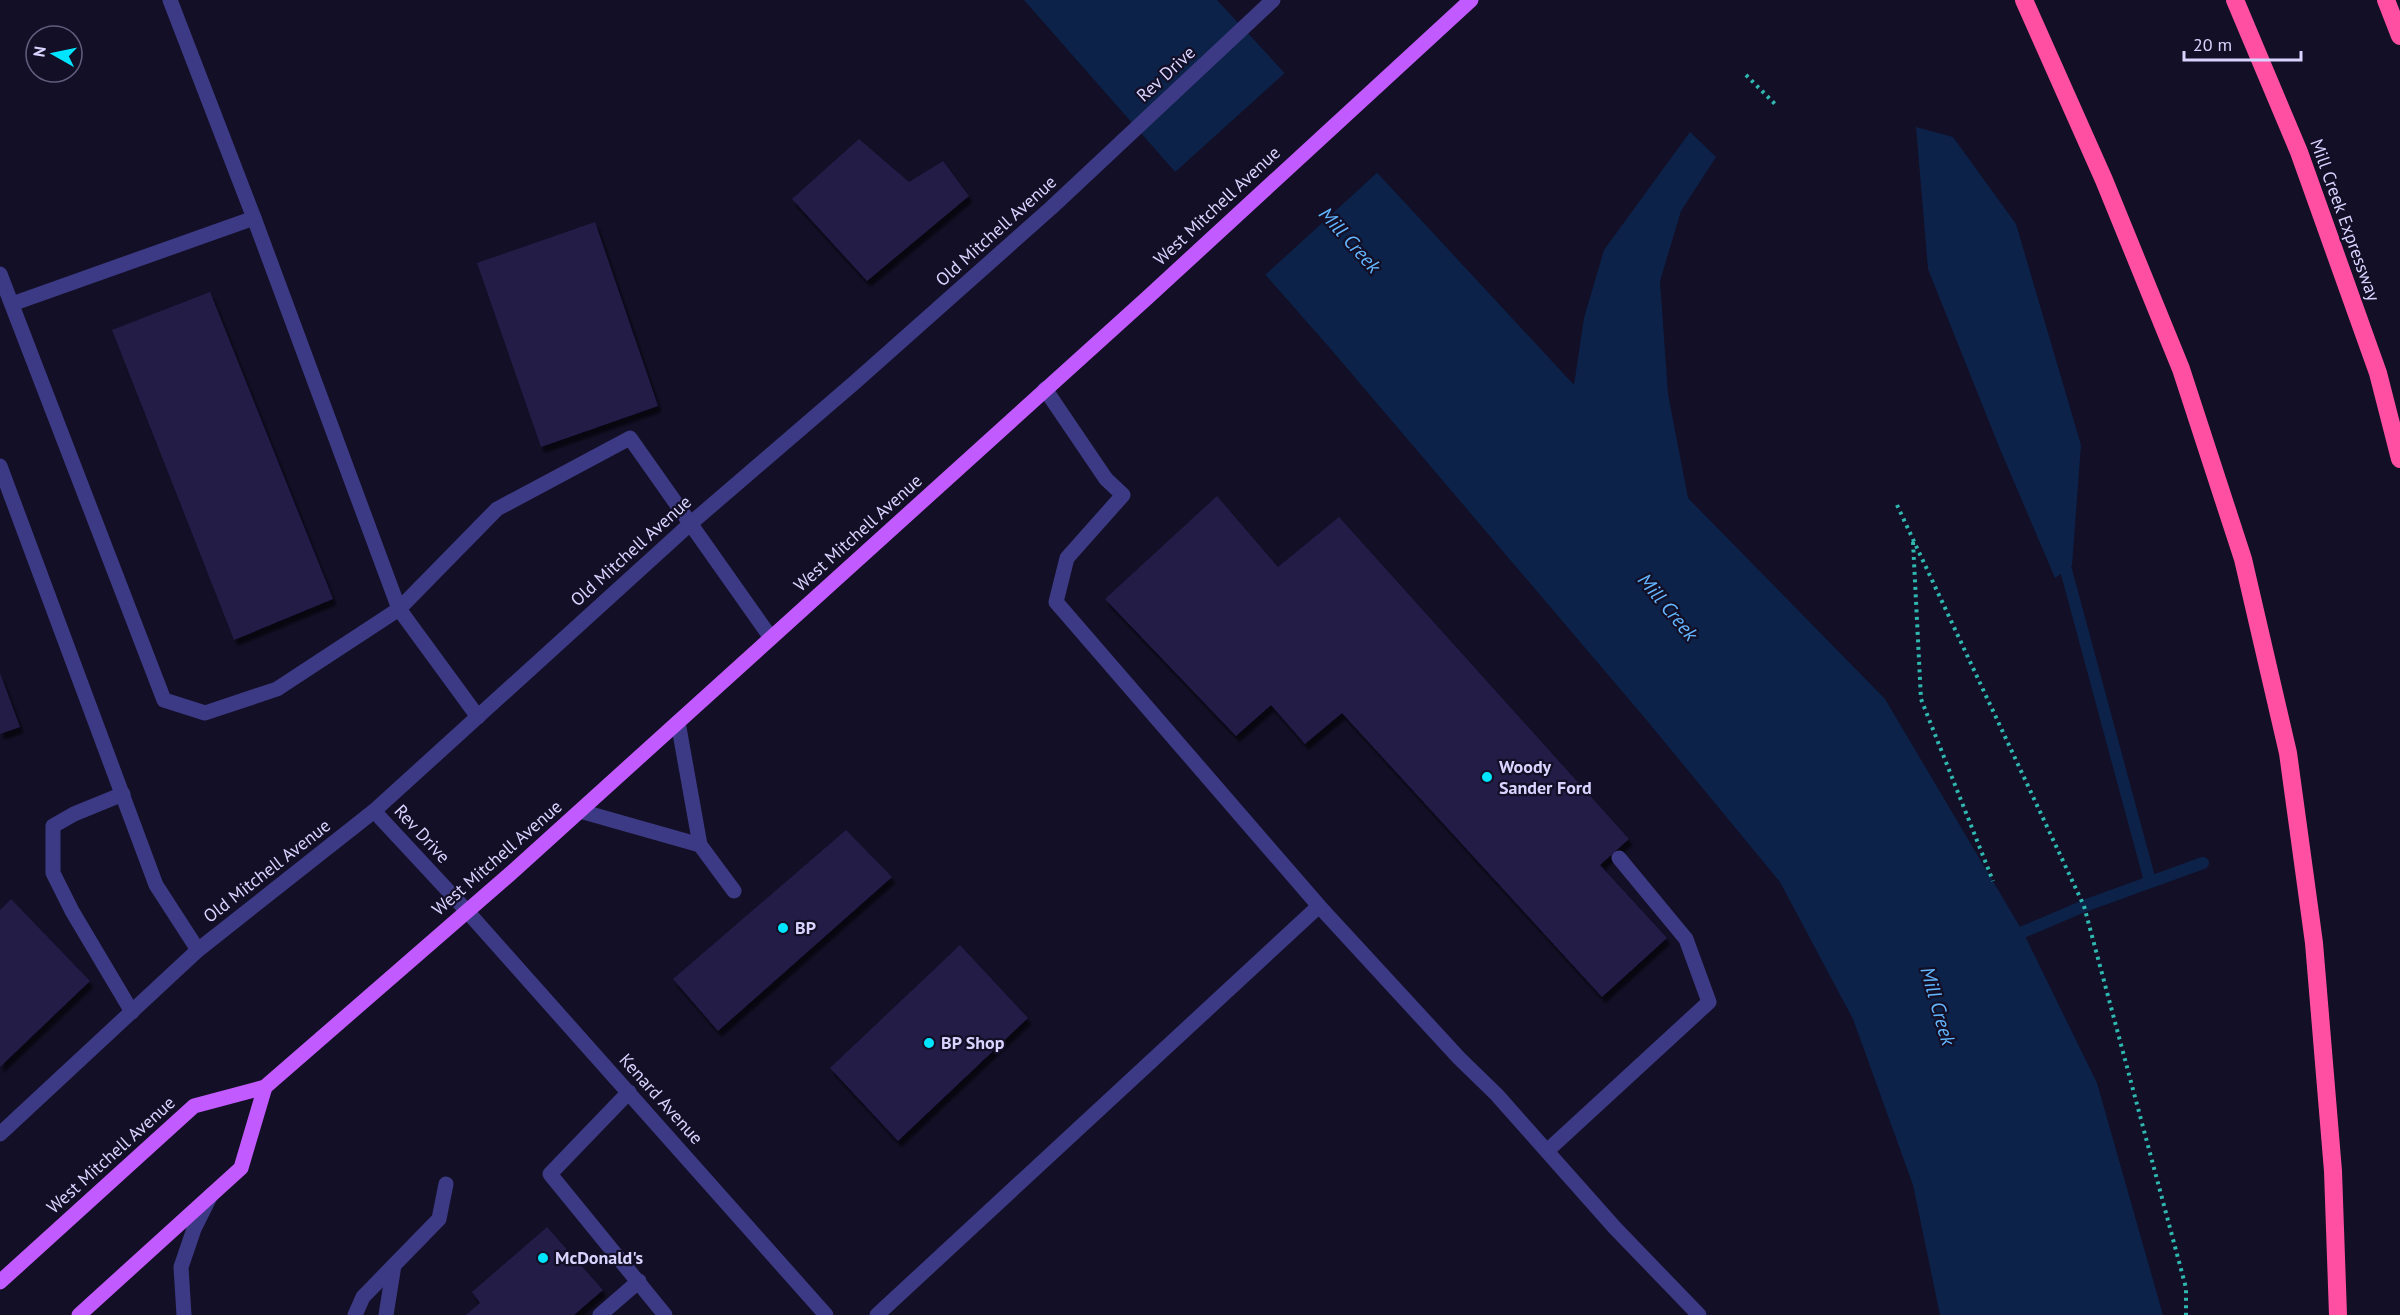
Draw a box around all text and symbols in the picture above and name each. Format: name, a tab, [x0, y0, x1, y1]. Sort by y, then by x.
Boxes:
north arrow	[24, 24, 84, 84]
scale bar	[2184, 24, 2301, 62]
text: 20 m	[2193, 33, 2232, 56]
street label: Rev Drive	[1132, 41, 1200, 107]
text: N	[28, 45, 50, 58]
street label: Mill Creek Expressway	[2305, 136, 2386, 305]
street label: West Mitchell Avenue	[1149, 141, 1285, 270]
street label: Old Mitchell Avenue	[930, 170, 1061, 291]
water label: Mill Creek	[1313, 201, 1387, 279]
street label: West Mitchell Avenue	[789, 469, 927, 596]
street label: Old Mitchell Avenue	[565, 490, 696, 611]
water label: Mill Creek	[1632, 568, 1705, 647]
place label: Woody Sander Ford	[1499, 755, 1592, 799]
marker: Woody Sander Ford	[1480, 770, 1494, 784]
street label: West Mitchell Avenue	[427, 795, 566, 920]
street label: Rev Drive	[389, 800, 455, 868]
street label: Old Mitchell Avenue	[199, 814, 335, 927]
place label: BP	[795, 916, 816, 939]
marker: BP	[776, 921, 790, 935]
water label: Mill Creek	[1914, 964, 1962, 1049]
place label: BP Shop	[941, 1031, 1005, 1054]
marker: BP Shop	[922, 1036, 936, 1050]
street label: Kenard Avenue	[615, 1049, 708, 1149]
street label: West Mitchell Avenue	[42, 1091, 180, 1218]
place label: McDonald's	[555, 1246, 643, 1269]
marker: McDonald's	[536, 1251, 550, 1265]

